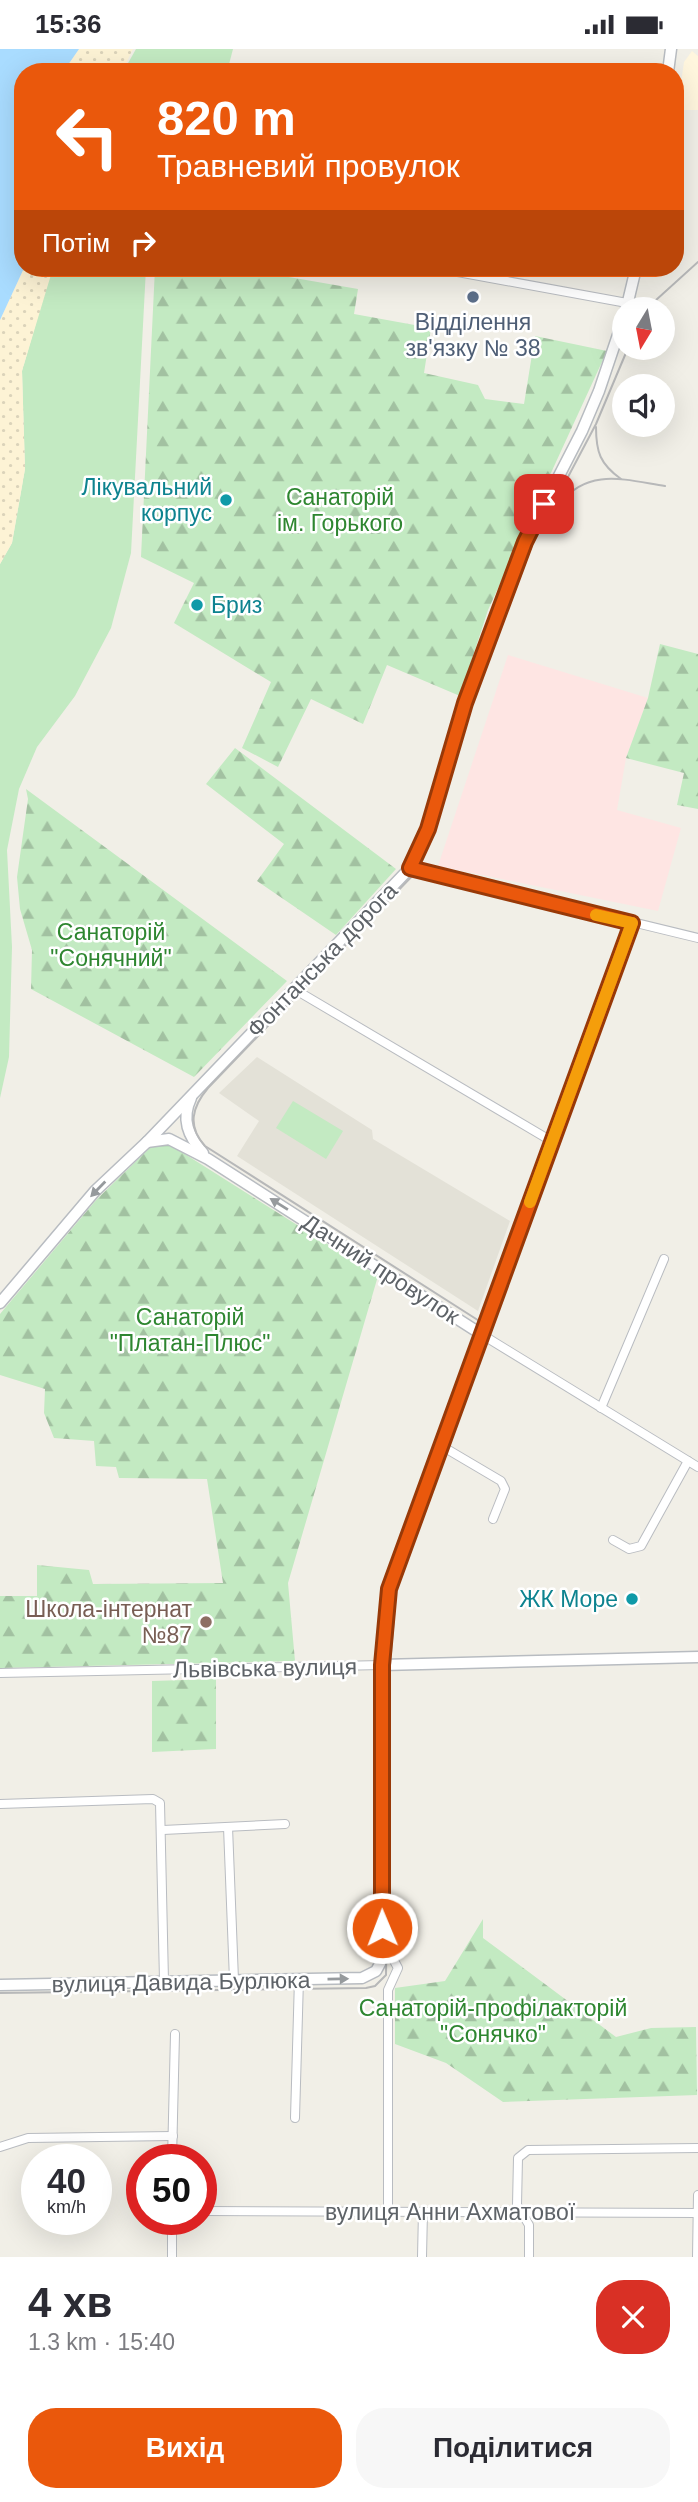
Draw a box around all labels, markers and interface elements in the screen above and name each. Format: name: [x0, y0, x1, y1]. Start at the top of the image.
text: 15:36: [35, 9, 102, 39]
icon: left: [42, 91, 133, 182]
text: 820 m: [157, 91, 296, 145]
text: Травневий провулок: [157, 148, 460, 184]
icon: right: [124, 224, 162, 262]
text: Потім: [42, 228, 110, 258]
marker: Відділення зв'язку № 38: [465, 289, 481, 305]
north arrow: [612, 297, 676, 361]
map controls: [612, 297, 675, 437]
place label: Відділення зв'язку № 38: [405, 309, 541, 361]
button: sound: [612, 374, 675, 437]
place label: Лікувальний корпус: [81, 474, 212, 526]
pin: [514, 474, 574, 534]
park label: Cанаторій ім. Горького: [277, 484, 403, 536]
icon: arrive: [525, 485, 563, 523]
marker: Лікувальний корпус: [218, 492, 234, 508]
place label: Бриз: [211, 592, 262, 618]
marker: Бриз: [189, 597, 205, 613]
street label: Фонтанська дорога: [242, 877, 403, 1043]
park label: Санаторій "Сонячний": [50, 919, 172, 971]
one-way arrow: [91, 1180, 107, 1197]
one-way arrow: [270, 1197, 289, 1210]
street label: Дачний провулок: [298, 1209, 465, 1330]
park label: Санаторій "Платан-Плюс": [110, 1304, 270, 1356]
place label: ЖК Море: [519, 1586, 618, 1612]
marker: ЖК Море: [624, 1591, 640, 1607]
place label: Школа-інтернат №87: [25, 1596, 192, 1648]
marker: Школа-інтернат №87: [198, 1614, 214, 1630]
street label: Львівська вулиця: [173, 1653, 357, 1683]
position arrow: [345, 1891, 419, 1965]
street label: вулиця Давида Бурлюка: [51, 1967, 311, 1997]
one-way arrow: [327, 1973, 349, 1985]
park label: Санаторій-профілакторій "Сонячко": [359, 1995, 627, 2047]
speed limit sign: 50: [126, 2144, 217, 2235]
text: 40: [47, 2161, 86, 2200]
text: km/h: [47, 2197, 86, 2217]
street label: вулиця Анни Ахматової: [325, 2199, 576, 2225]
text: 4 хв: [28, 2279, 112, 2326]
button: close: [596, 2280, 670, 2354]
text: 1.3 km · 15:40: [28, 2329, 175, 2355]
button: Вихід: [28, 2408, 342, 2488]
button: Поділитися: [356, 2408, 670, 2488]

